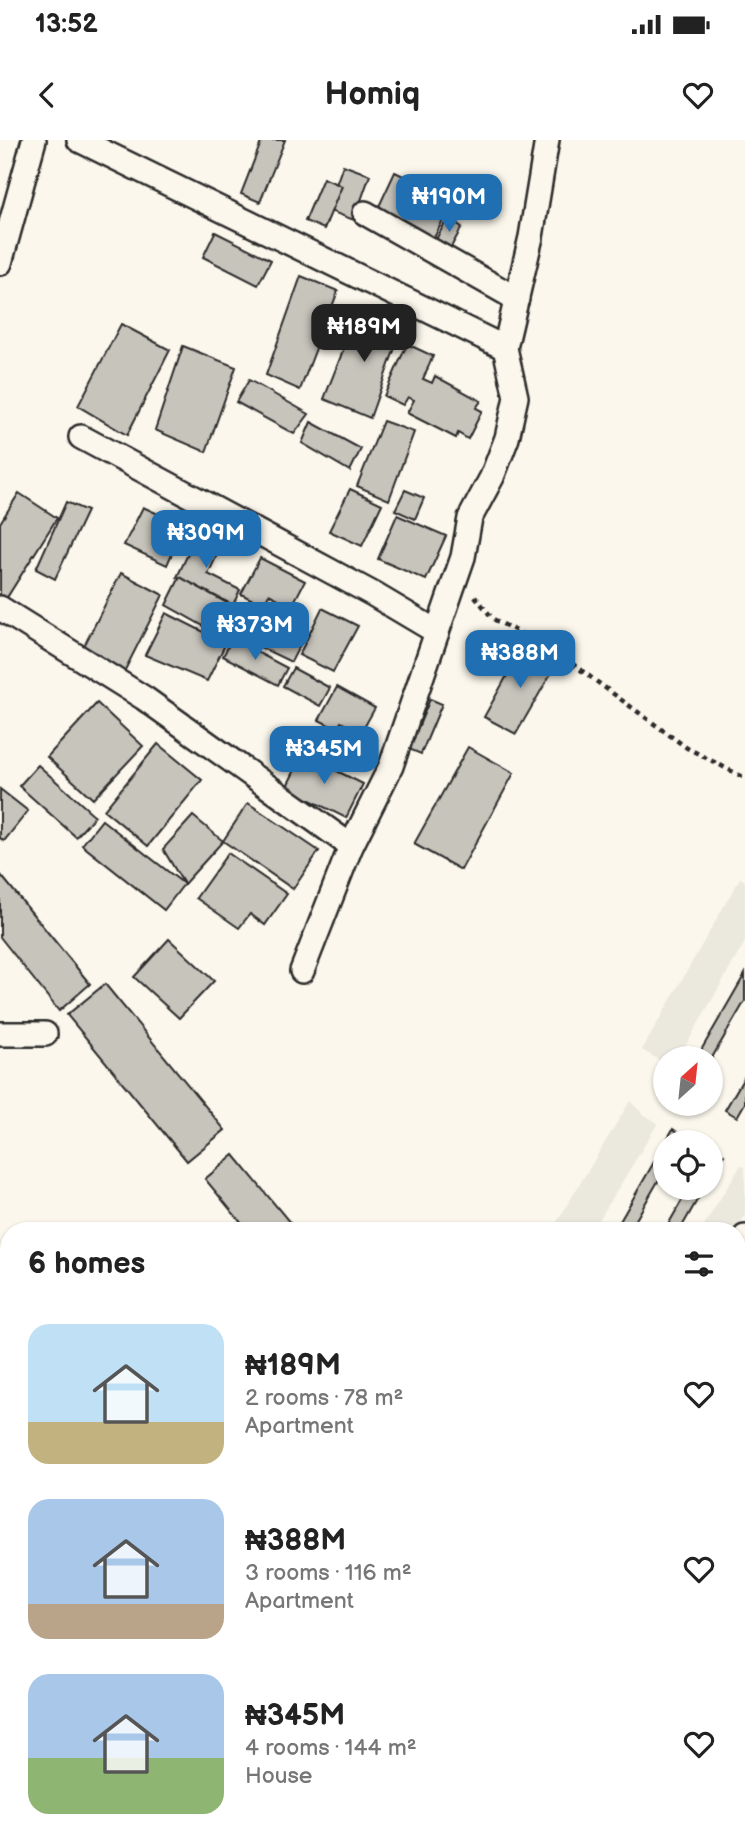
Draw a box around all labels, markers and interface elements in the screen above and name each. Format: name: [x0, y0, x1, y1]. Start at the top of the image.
text: 13:52: [35, 9, 98, 40]
text: Homiq: [325, 75, 420, 114]
icon: back: [28, 76, 66, 114]
icon: heart: [679, 76, 717, 114]
pin: ₦190M: [400, 174, 498, 234]
text: ₦190M: [412, 183, 486, 211]
pin: ₦189M: [315, 304, 413, 364]
text: ₦189M: [327, 313, 401, 341]
pin: ₦309M: [157, 510, 255, 570]
text: ₦309M: [167, 519, 245, 547]
pin: ₦373M: [206, 602, 304, 662]
text: ₦373M: [217, 611, 293, 639]
pin: ₦388M: [471, 630, 569, 690]
text: ₦388M: [481, 639, 559, 667]
pin: ₦345M: [275, 726, 373, 786]
text: ₦345M: [286, 735, 362, 763]
north arrow: [653, 1046, 723, 1116]
map controls: [653, 1046, 723, 1200]
button: locate: [653, 1130, 723, 1200]
icon: filters: [680, 1245, 718, 1283]
text: 6 homes: [28, 1246, 145, 1282]
text: ₦189M: [245, 1348, 341, 1384]
icon: home: [84, 1352, 168, 1436]
icon: heart: [680, 1375, 718, 1413]
text: 2 rooms · 78 m²: [245, 1384, 403, 1412]
text: Apartment: [245, 1412, 354, 1440]
text: ₦388M: [245, 1523, 346, 1559]
icon: home: [84, 1527, 168, 1611]
icon: heart: [680, 1550, 718, 1588]
text: 3 rooms · 116 m²: [245, 1559, 412, 1587]
text: Apartment: [245, 1587, 354, 1615]
text: ₦345M: [245, 1698, 345, 1734]
icon: home: [84, 1702, 168, 1786]
icon: heart: [680, 1725, 718, 1763]
text: 4 rooms · 144 m²: [245, 1734, 417, 1762]
text: House: [245, 1762, 312, 1790]

